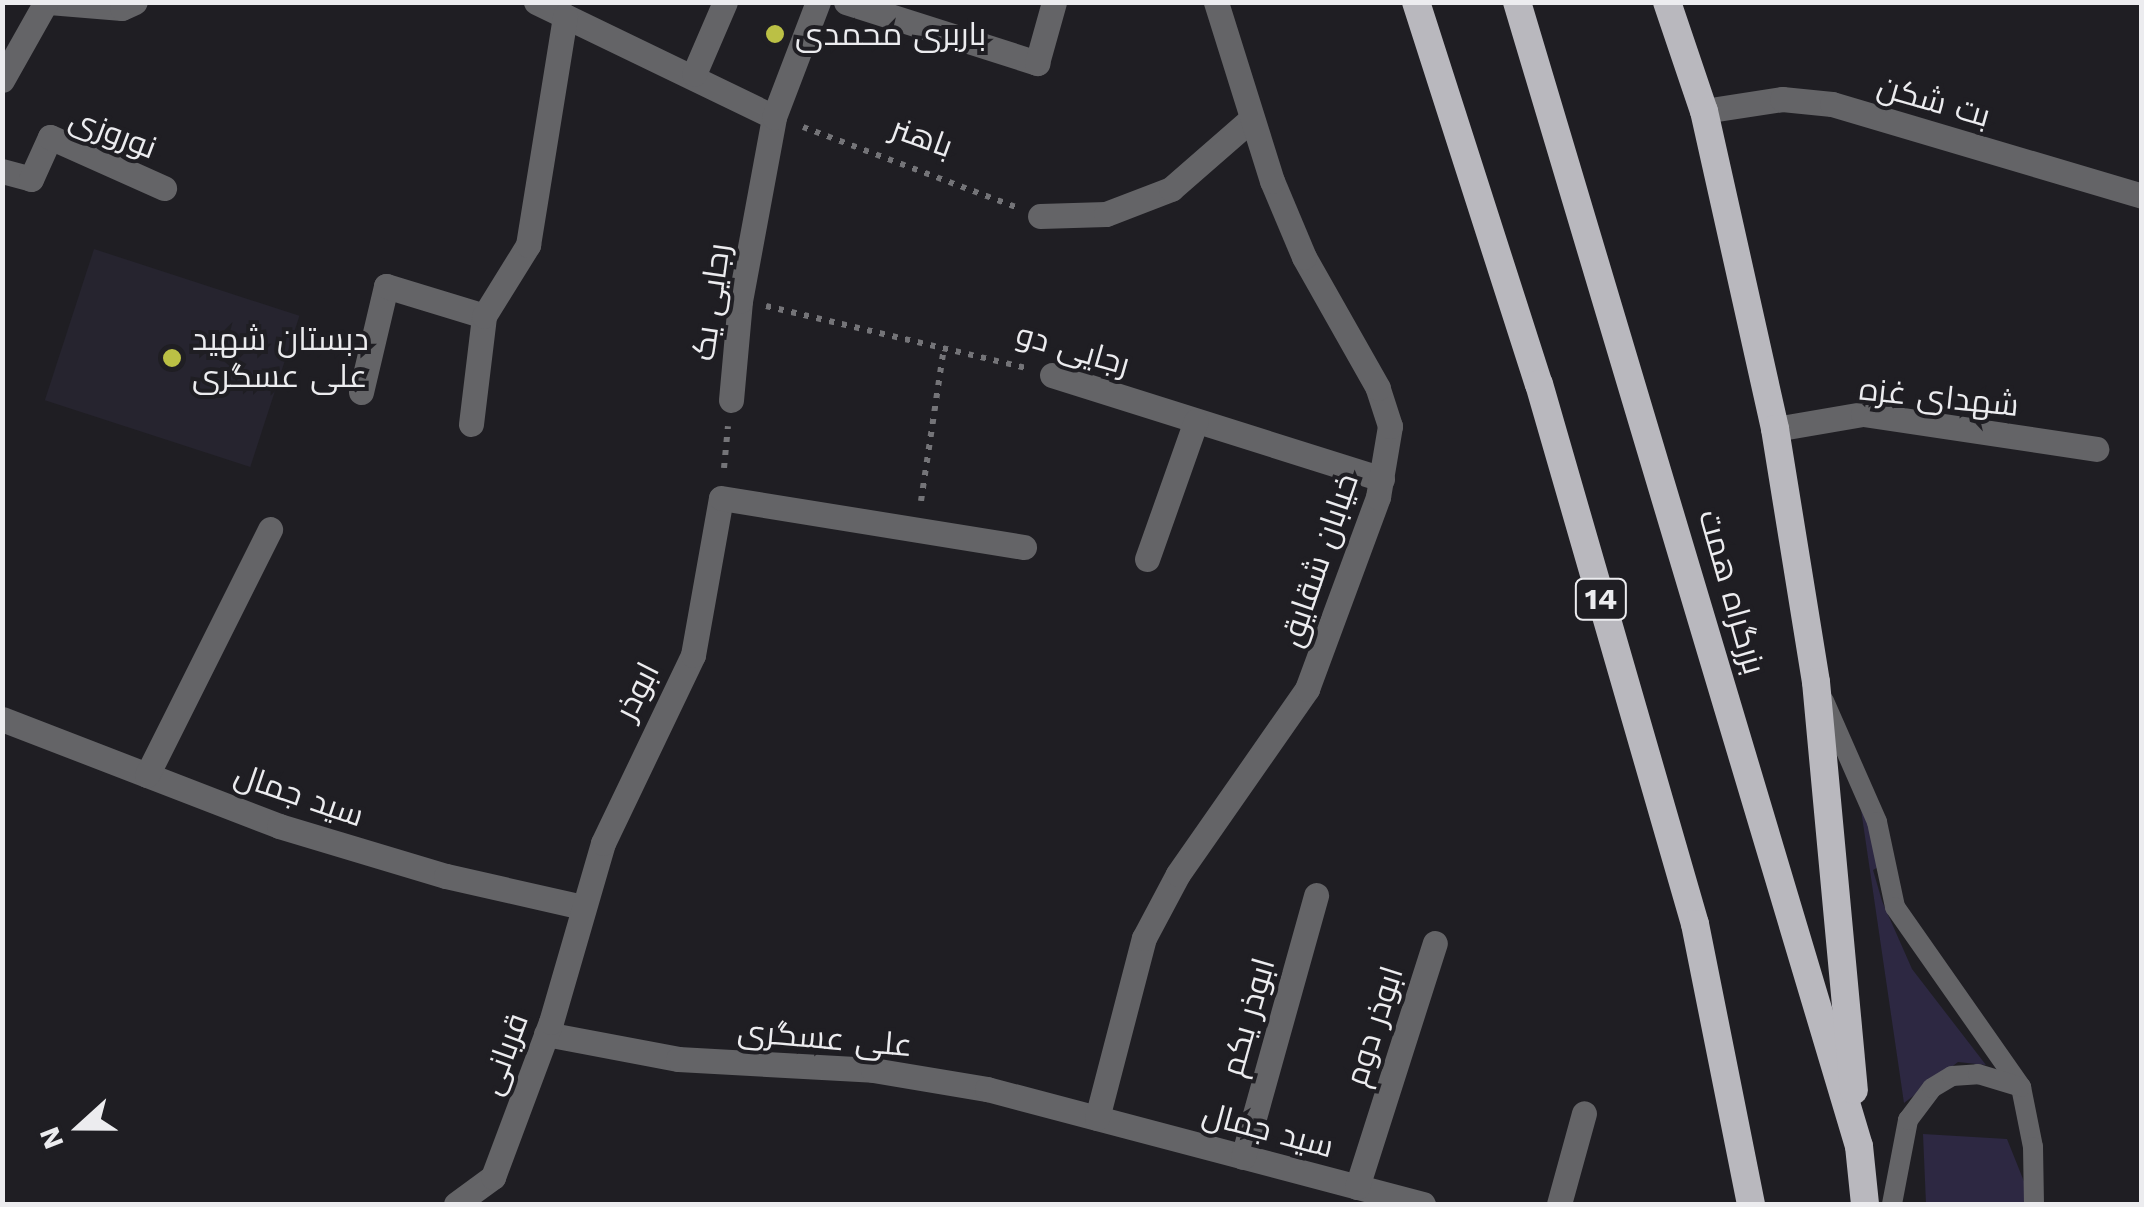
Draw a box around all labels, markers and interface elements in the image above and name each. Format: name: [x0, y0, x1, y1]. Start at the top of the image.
place label: باربری محمدی: [795, 15, 986, 53]
marker: باربری محمدی: [764, 23, 786, 45]
street label: بت شکن: [1873, 67, 1995, 135]
street label: نوروزی: [64, 99, 162, 167]
street label: باهنر: [886, 108, 958, 166]
street label: رجایی یک: [684, 241, 738, 363]
street label: رجایی دو: [1012, 315, 1134, 383]
place label: دبستان شهید علی عسگری: [192, 321, 369, 396]
marker: دبستان شهید علی عسگری: [161, 347, 183, 369]
street label: شهدای غزه: [1857, 370, 2021, 424]
street label: خیابان شقایق: [1271, 468, 1367, 652]
street label: بزرگراه همت: [1690, 505, 1774, 679]
road number: 14: [1574, 574, 1628, 624]
street label: ابوذر: [606, 656, 668, 726]
street label: سید جمال: [229, 755, 369, 835]
street label: ابوذر یکم: [1213, 953, 1283, 1081]
street label: ابوذر دوم: [1337, 961, 1411, 1091]
street label: قربانی: [472, 1008, 536, 1100]
street label: علی عسگری: [736, 1011, 914, 1065]
north arrow: [30, 1077, 130, 1177]
street label: سید جمال: [1198, 1094, 1338, 1166]
text: N: [32, 1122, 71, 1154]

